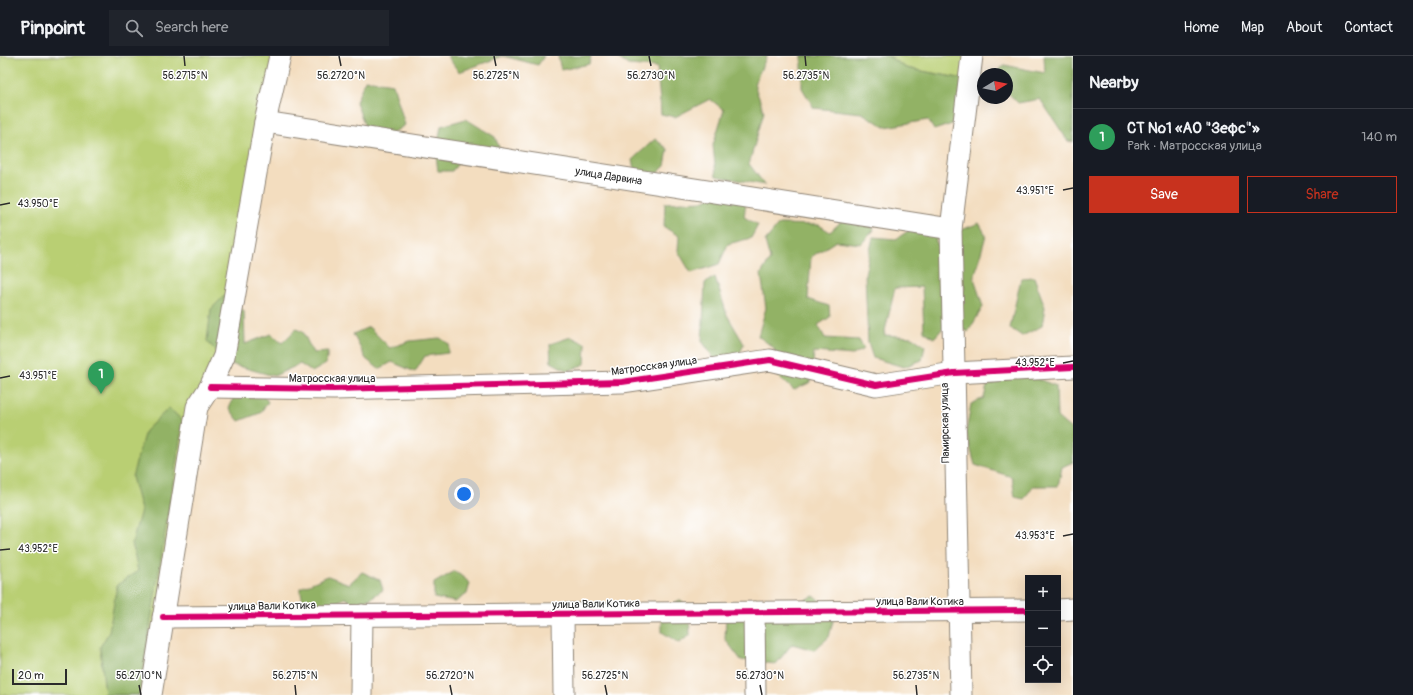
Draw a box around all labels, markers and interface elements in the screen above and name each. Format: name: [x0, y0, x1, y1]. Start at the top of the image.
search box: [109, 10, 389, 46]
text: Pinpoint: [20, 16, 85, 40]
icon: search: [123, 17, 145, 39]
text: Search here: [155, 18, 228, 37]
text: Home: [1184, 19, 1219, 36]
text: Map: [1241, 19, 1264, 36]
text: About: [1286, 19, 1322, 36]
text: Contact: [1344, 19, 1393, 36]
north arrow: [977, 68, 1013, 104]
text: 56.2715°N: [163, 70, 208, 82]
text: 56.2720°N: [317, 70, 365, 82]
text: 56.2725°N: [473, 70, 519, 82]
text: 56.2730°N: [627, 70, 675, 82]
text: 56.2735°N: [783, 70, 829, 82]
text: Nearby: [1089, 72, 1138, 93]
text: СТ №1 «АО "Зефс"»: [1127, 119, 1260, 138]
text: 1: [1099, 129, 1105, 145]
text: 140 m: [1361, 129, 1397, 145]
text: Park · Матросская улица: [1127, 138, 1262, 154]
street label: улица Дарвина: [573, 164, 643, 187]
button: Save: [1089, 176, 1239, 213]
button: Share: [1247, 176, 1397, 213]
text: 43.951°E: [1016, 185, 1054, 197]
text: 43.950°E: [18, 198, 58, 210]
street label: Матросская улица: [610, 354, 698, 378]
text: 43.952°E: [1015, 357, 1055, 369]
pin: 1: [88, 361, 114, 394]
text: 43.951°E: [19, 370, 57, 382]
street label: Матросская улица: [289, 372, 375, 385]
street label: Памирская улица: [938, 383, 952, 463]
your location: [454, 484, 474, 504]
text: 43.953°E: [1015, 530, 1055, 542]
text: 43.952°E: [18, 543, 58, 555]
map controls: [1025, 575, 1061, 683]
button: +: [1025, 575, 1061, 611]
street label: улица Вали Котика: [875, 595, 964, 608]
street label: улица Вали Котика: [551, 597, 640, 611]
street label: улица Вали Котика: [227, 599, 316, 613]
button: −: [1025, 611, 1061, 647]
button: locate: [1025, 647, 1061, 683]
scale bar: [12, 667, 67, 686]
text: 20 m: [18, 669, 44, 682]
text: 56.2710°N: [116, 670, 162, 682]
text: 56.2715°N: [273, 670, 318, 682]
text: 56.2720°N: [426, 670, 474, 682]
text: 56.2725°N: [582, 670, 628, 682]
text: 56.2730°N: [736, 670, 784, 682]
text: 56.2735°N: [893, 670, 939, 682]

